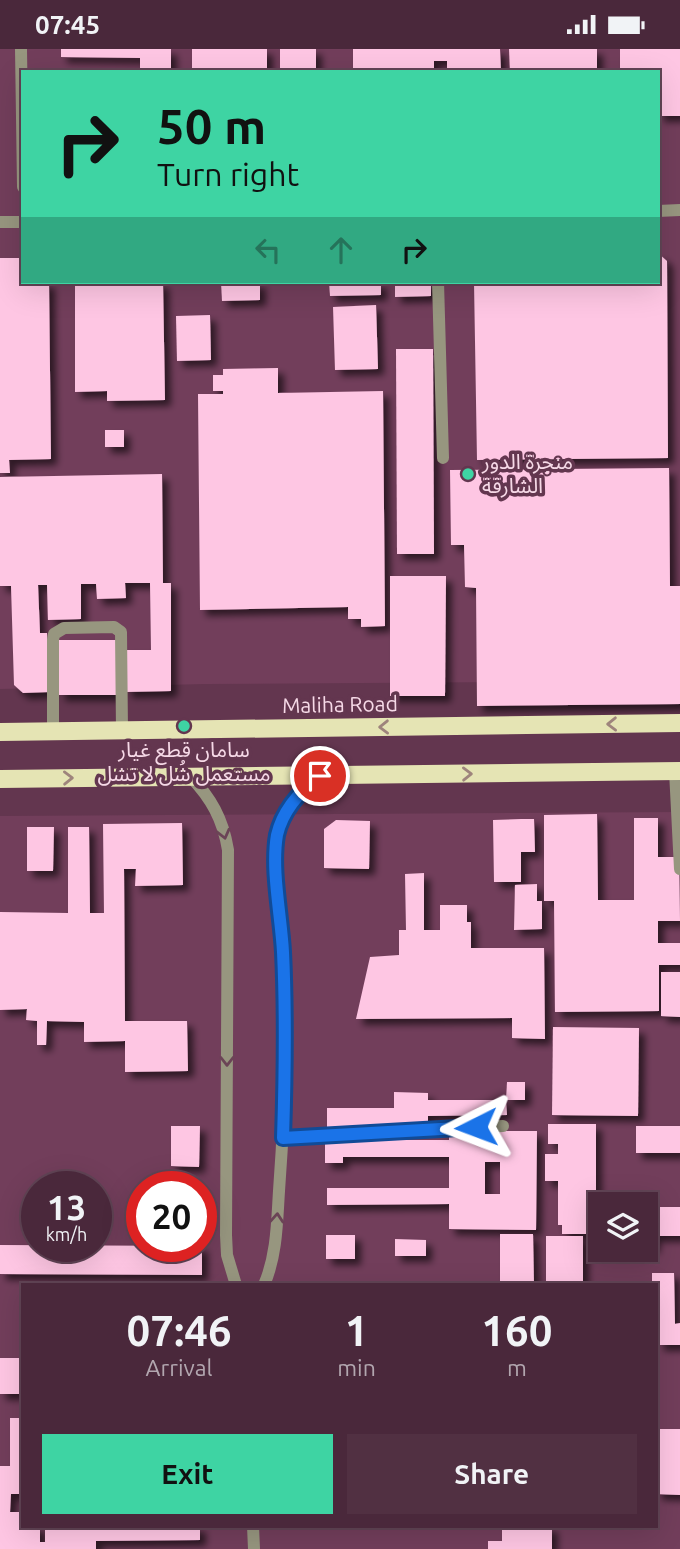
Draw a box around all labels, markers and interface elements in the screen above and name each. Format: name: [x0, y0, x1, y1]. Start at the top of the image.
text: 07:45: [35, 10, 100, 39]
icon: right: [42, 98, 133, 189]
text: 50 m: [157, 98, 266, 153]
text: Turn right: [157, 156, 299, 192]
icon: left: [249, 231, 287, 269]
icon: ahead: [322, 231, 360, 269]
icon: right: [395, 231, 433, 269]
place label: منجرة الدور الشارقة: [481, 449, 573, 498]
marker: منجرة الدور الشارقة: [460, 466, 476, 482]
street label: Maliha Road: [282, 691, 398, 717]
one-way arrow: [606, 716, 617, 732]
marker: سامان قطع غيار مستعمل شُل لا تشل: [176, 718, 192, 734]
one-way arrow: [379, 719, 389, 735]
place label: سامان قطع غيار مستعمل شُل لا تشل: [97, 737, 271, 786]
pin: [290, 746, 350, 806]
icon: arrive: [301, 757, 339, 795]
one-way arrow: [462, 766, 473, 782]
one-way arrow: [63, 770, 74, 785]
one-way arrow: [216, 827, 230, 839]
one-way arrow: [219, 1056, 235, 1066]
position arrow: [439, 1090, 513, 1164]
speed limit sign: 20: [126, 1171, 217, 1262]
text: 13: [47, 1187, 86, 1227]
map controls: [588, 1192, 658, 1262]
button: layers: [588, 1192, 658, 1262]
one-way arrow: [269, 1212, 284, 1223]
text: km/h: [46, 1224, 87, 1244]
text: 07:46: [127, 1307, 232, 1354]
text: 1: [345, 1307, 368, 1354]
text: 160: [481, 1307, 552, 1354]
text: Arrival: [146, 1355, 213, 1380]
text: min: [337, 1355, 376, 1380]
text: m: [507, 1355, 527, 1380]
button: Exit: [42, 1434, 333, 1514]
button: Share: [347, 1434, 637, 1514]

